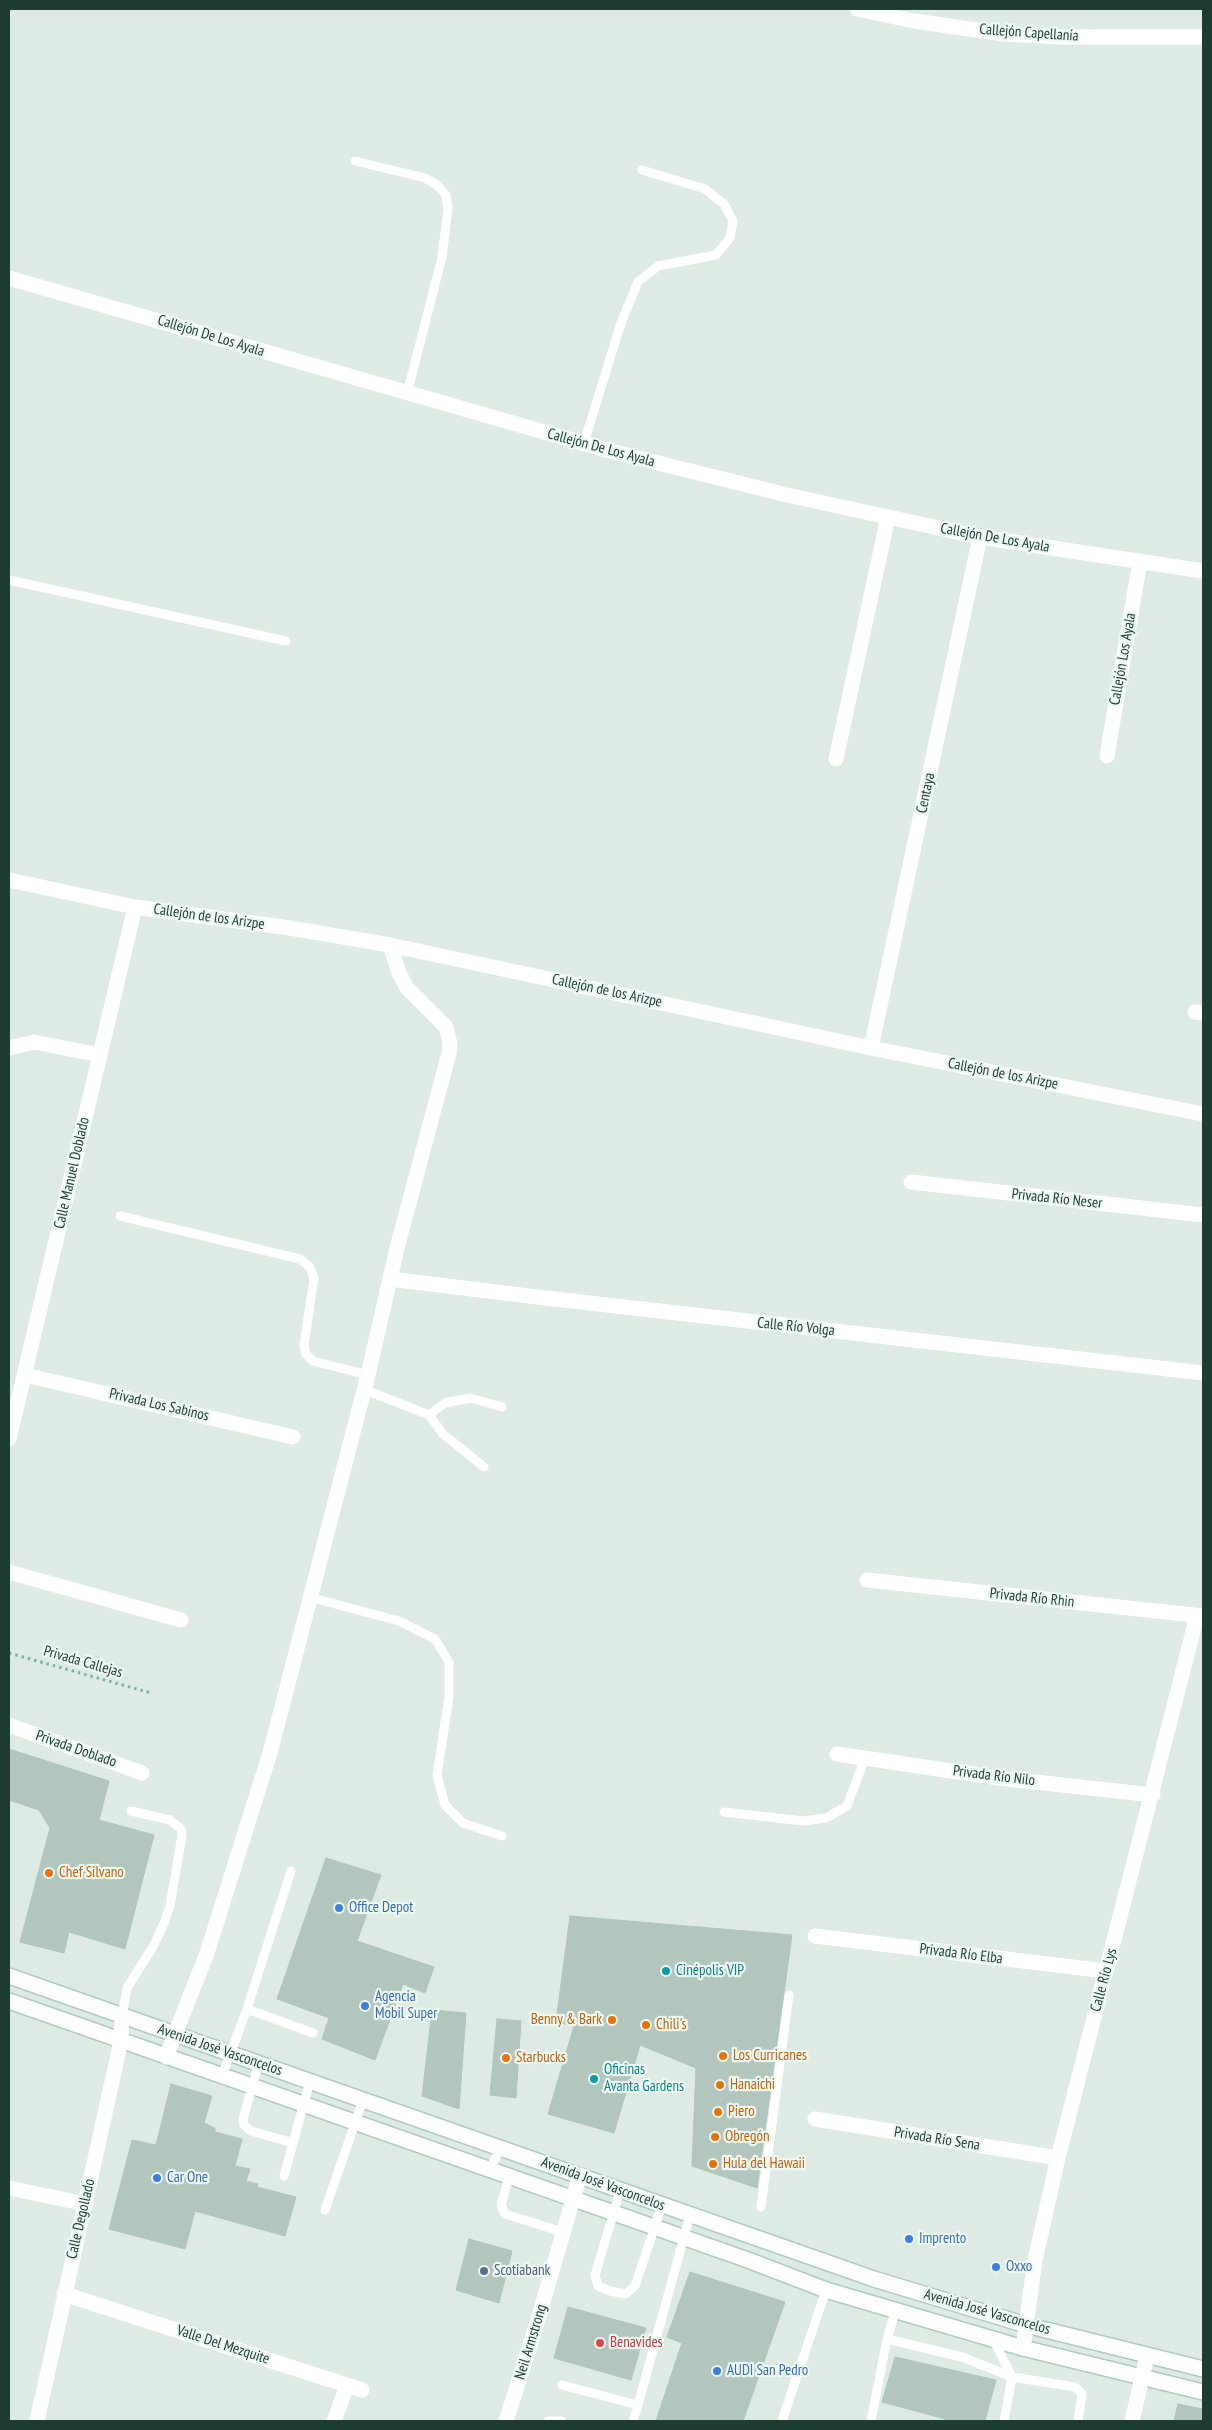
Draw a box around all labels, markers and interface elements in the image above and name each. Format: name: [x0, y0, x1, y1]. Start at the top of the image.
street label: Callejón Capellanía: [979, 21, 1079, 45]
street label: Callejón De Los Ayala: [155, 311, 267, 361]
street label: Callejón De Los Ayala: [545, 425, 657, 471]
street label: Callejón De Los Ayala: [939, 520, 1051, 556]
street label: Callejón Los Ayala: [1106, 611, 1140, 707]
street label: Centaya: [913, 771, 939, 815]
street label: Callejón de los Arizpe: [152, 900, 266, 934]
street label: Callejón de los Arizpe: [550, 971, 664, 1011]
street label: Callejón de los Arizpe: [946, 1054, 1060, 1094]
street label: Calle Manuel Doblado: [50, 1115, 94, 1231]
street label: Privada Río Neser: [1011, 1185, 1103, 1213]
street label: Calle Río Volga: [756, 1314, 836, 1340]
street label: Privada Los Sabinos: [107, 1385, 211, 1425]
street label: Privada Río Rhin: [989, 1585, 1075, 1611]
street label: Privada Callejas: [41, 1642, 125, 1682]
street label: Privada Doblado: [33, 1727, 119, 1771]
street label: Privada Río Nilo: [952, 1762, 1036, 1790]
place label: Chef Silvano: [59, 1864, 124, 1882]
marker: Chef Silvano: [43, 1867, 55, 1879]
place label: Office Depot: [349, 1899, 413, 1917]
marker: Office Depot: [333, 1902, 345, 1914]
street label: Privada Río Elba: [918, 1940, 1004, 1968]
street label: Calle Río Lys: [1087, 1946, 1121, 2014]
place label: Cinépolis VIP: [676, 1962, 744, 1980]
marker: Cinépolis VIP: [660, 1965, 672, 1977]
place label: Agencia Mobil Super: [375, 1988, 437, 2023]
marker: Agencia Mobil Super: [359, 2000, 371, 2012]
place label: Benny & Bark: [531, 2011, 602, 2029]
marker: Benny & Bark: [606, 2014, 618, 2026]
place label: Chili's: [656, 2016, 686, 2034]
marker: Chili's: [640, 2019, 652, 2031]
street label: Avenida José Vasconcelos: [155, 2020, 285, 2080]
place label: Los Curricanes: [733, 2047, 807, 2065]
place label: Starbucks: [516, 2049, 566, 2067]
marker: Los Curricanes: [717, 2050, 729, 2062]
marker: Starbucks: [500, 2052, 512, 2064]
place label: Oficinas Avanta Gardens: [604, 2061, 684, 2096]
marker: Oficinas Avanta Gardens: [588, 2073, 600, 2085]
place label: Hanaichi: [730, 2076, 775, 2094]
marker: Hanaichi: [714, 2079, 726, 2091]
place label: Piero: [728, 2103, 755, 2121]
marker: Piero: [712, 2106, 724, 2118]
street label: Privada Río Sena: [893, 2123, 981, 2155]
place label: Obregón: [725, 2128, 769, 2146]
marker: Obregón: [709, 2131, 721, 2143]
street label: Avenida José Vasconcelos: [539, 2153, 667, 2215]
place label: Hula del Hawaii: [723, 2155, 805, 2173]
marker: Hula del Hawaii: [707, 2158, 719, 2170]
place label: Car One: [167, 2169, 208, 2187]
marker: Car One: [151, 2172, 163, 2184]
street label: Calle Degollado: [63, 2177, 99, 2261]
place label: Imprento: [919, 2230, 966, 2248]
marker: Imprento: [903, 2233, 915, 2245]
place label: Oxxo: [1006, 2258, 1032, 2276]
marker: Oxxo: [990, 2261, 1002, 2273]
place label: Scotiabank: [494, 2262, 550, 2280]
marker: Scotiabank: [478, 2265, 490, 2277]
street label: Avenida José Vasconcelos: [922, 2285, 1052, 2339]
street label: Neil Armstrong: [511, 2302, 551, 2382]
street label: Valle Del Mezquite: [174, 2321, 272, 2369]
place label: Benavides: [610, 2334, 663, 2352]
marker: Benavides: [594, 2337, 606, 2349]
place label: AUDI San Pedro: [727, 2362, 808, 2380]
marker: AUDI San Pedro: [711, 2365, 723, 2377]

